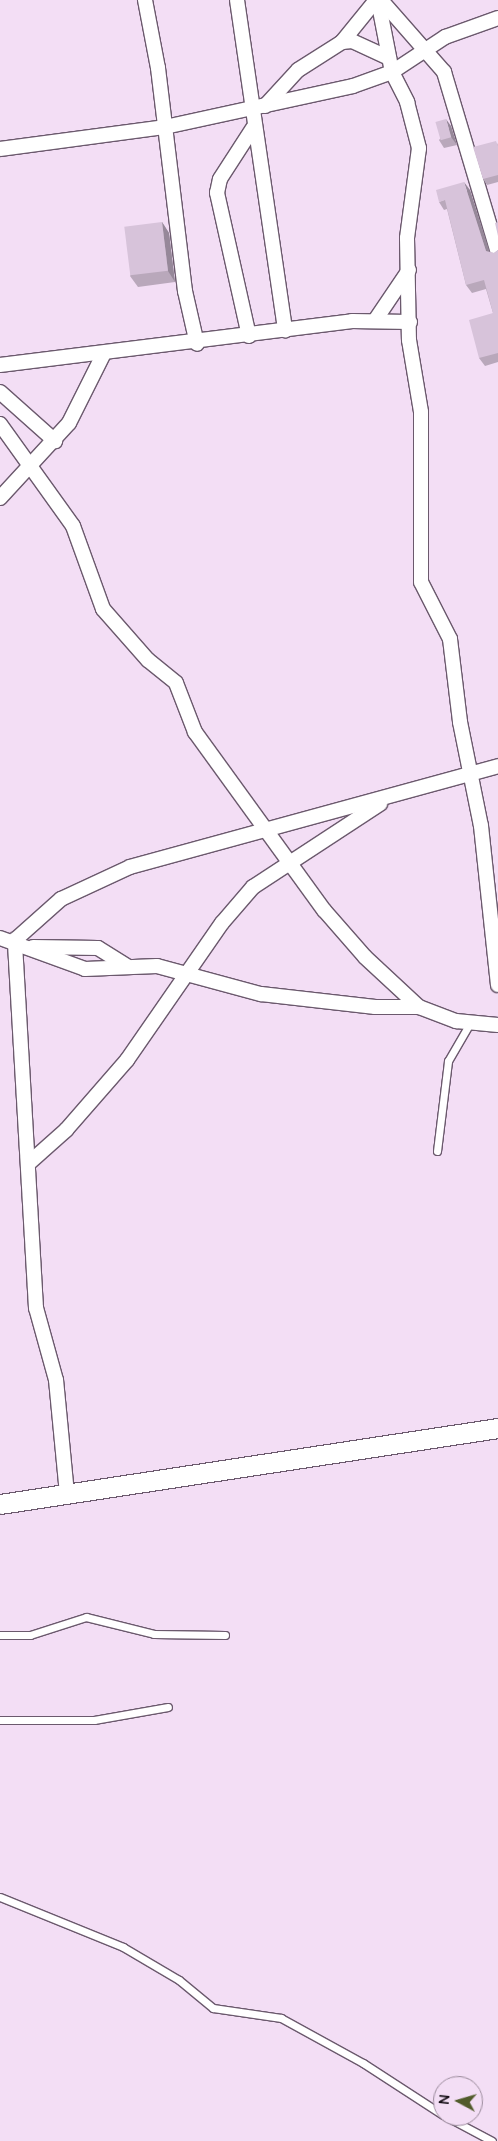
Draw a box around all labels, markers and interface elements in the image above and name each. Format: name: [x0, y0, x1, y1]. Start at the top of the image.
north arrow: [433, 2076, 483, 2126]
text: N: [434, 2093, 454, 2105]

